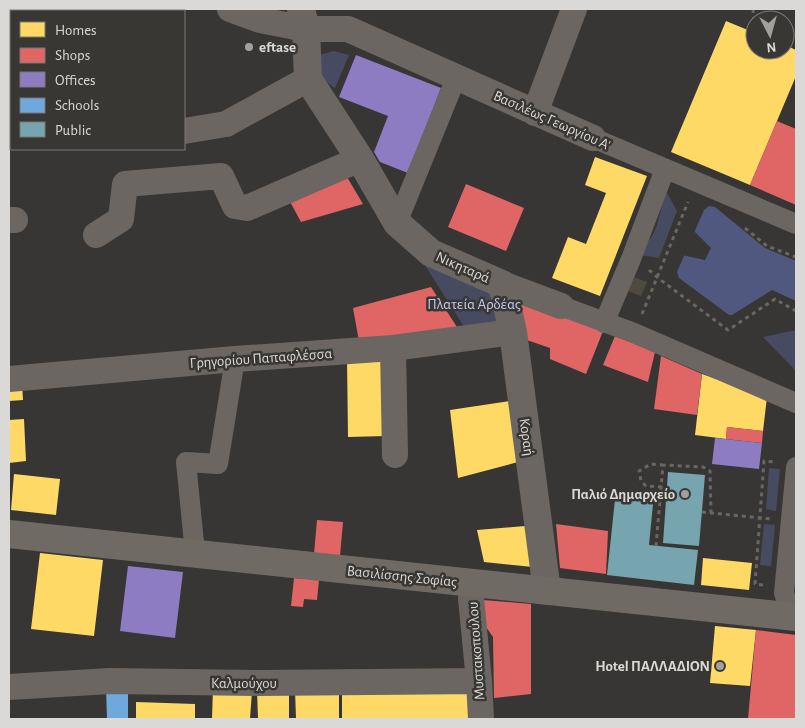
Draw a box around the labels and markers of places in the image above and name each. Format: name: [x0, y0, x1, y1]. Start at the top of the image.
place label: eftase: [259, 40, 296, 55]
marker: eftase: [243, 41, 255, 53]
place label: Παλιό Δημαρχείο: [571, 487, 675, 502]
marker: Παλιό Δημαρχείο: [679, 488, 691, 500]
place label: Hotel ΠΑΛΛΑΔΙΟΝ: [595, 659, 710, 674]
marker: Hotel ΠΑΛΛΑΔΙΟΝ: [714, 660, 726, 672]

